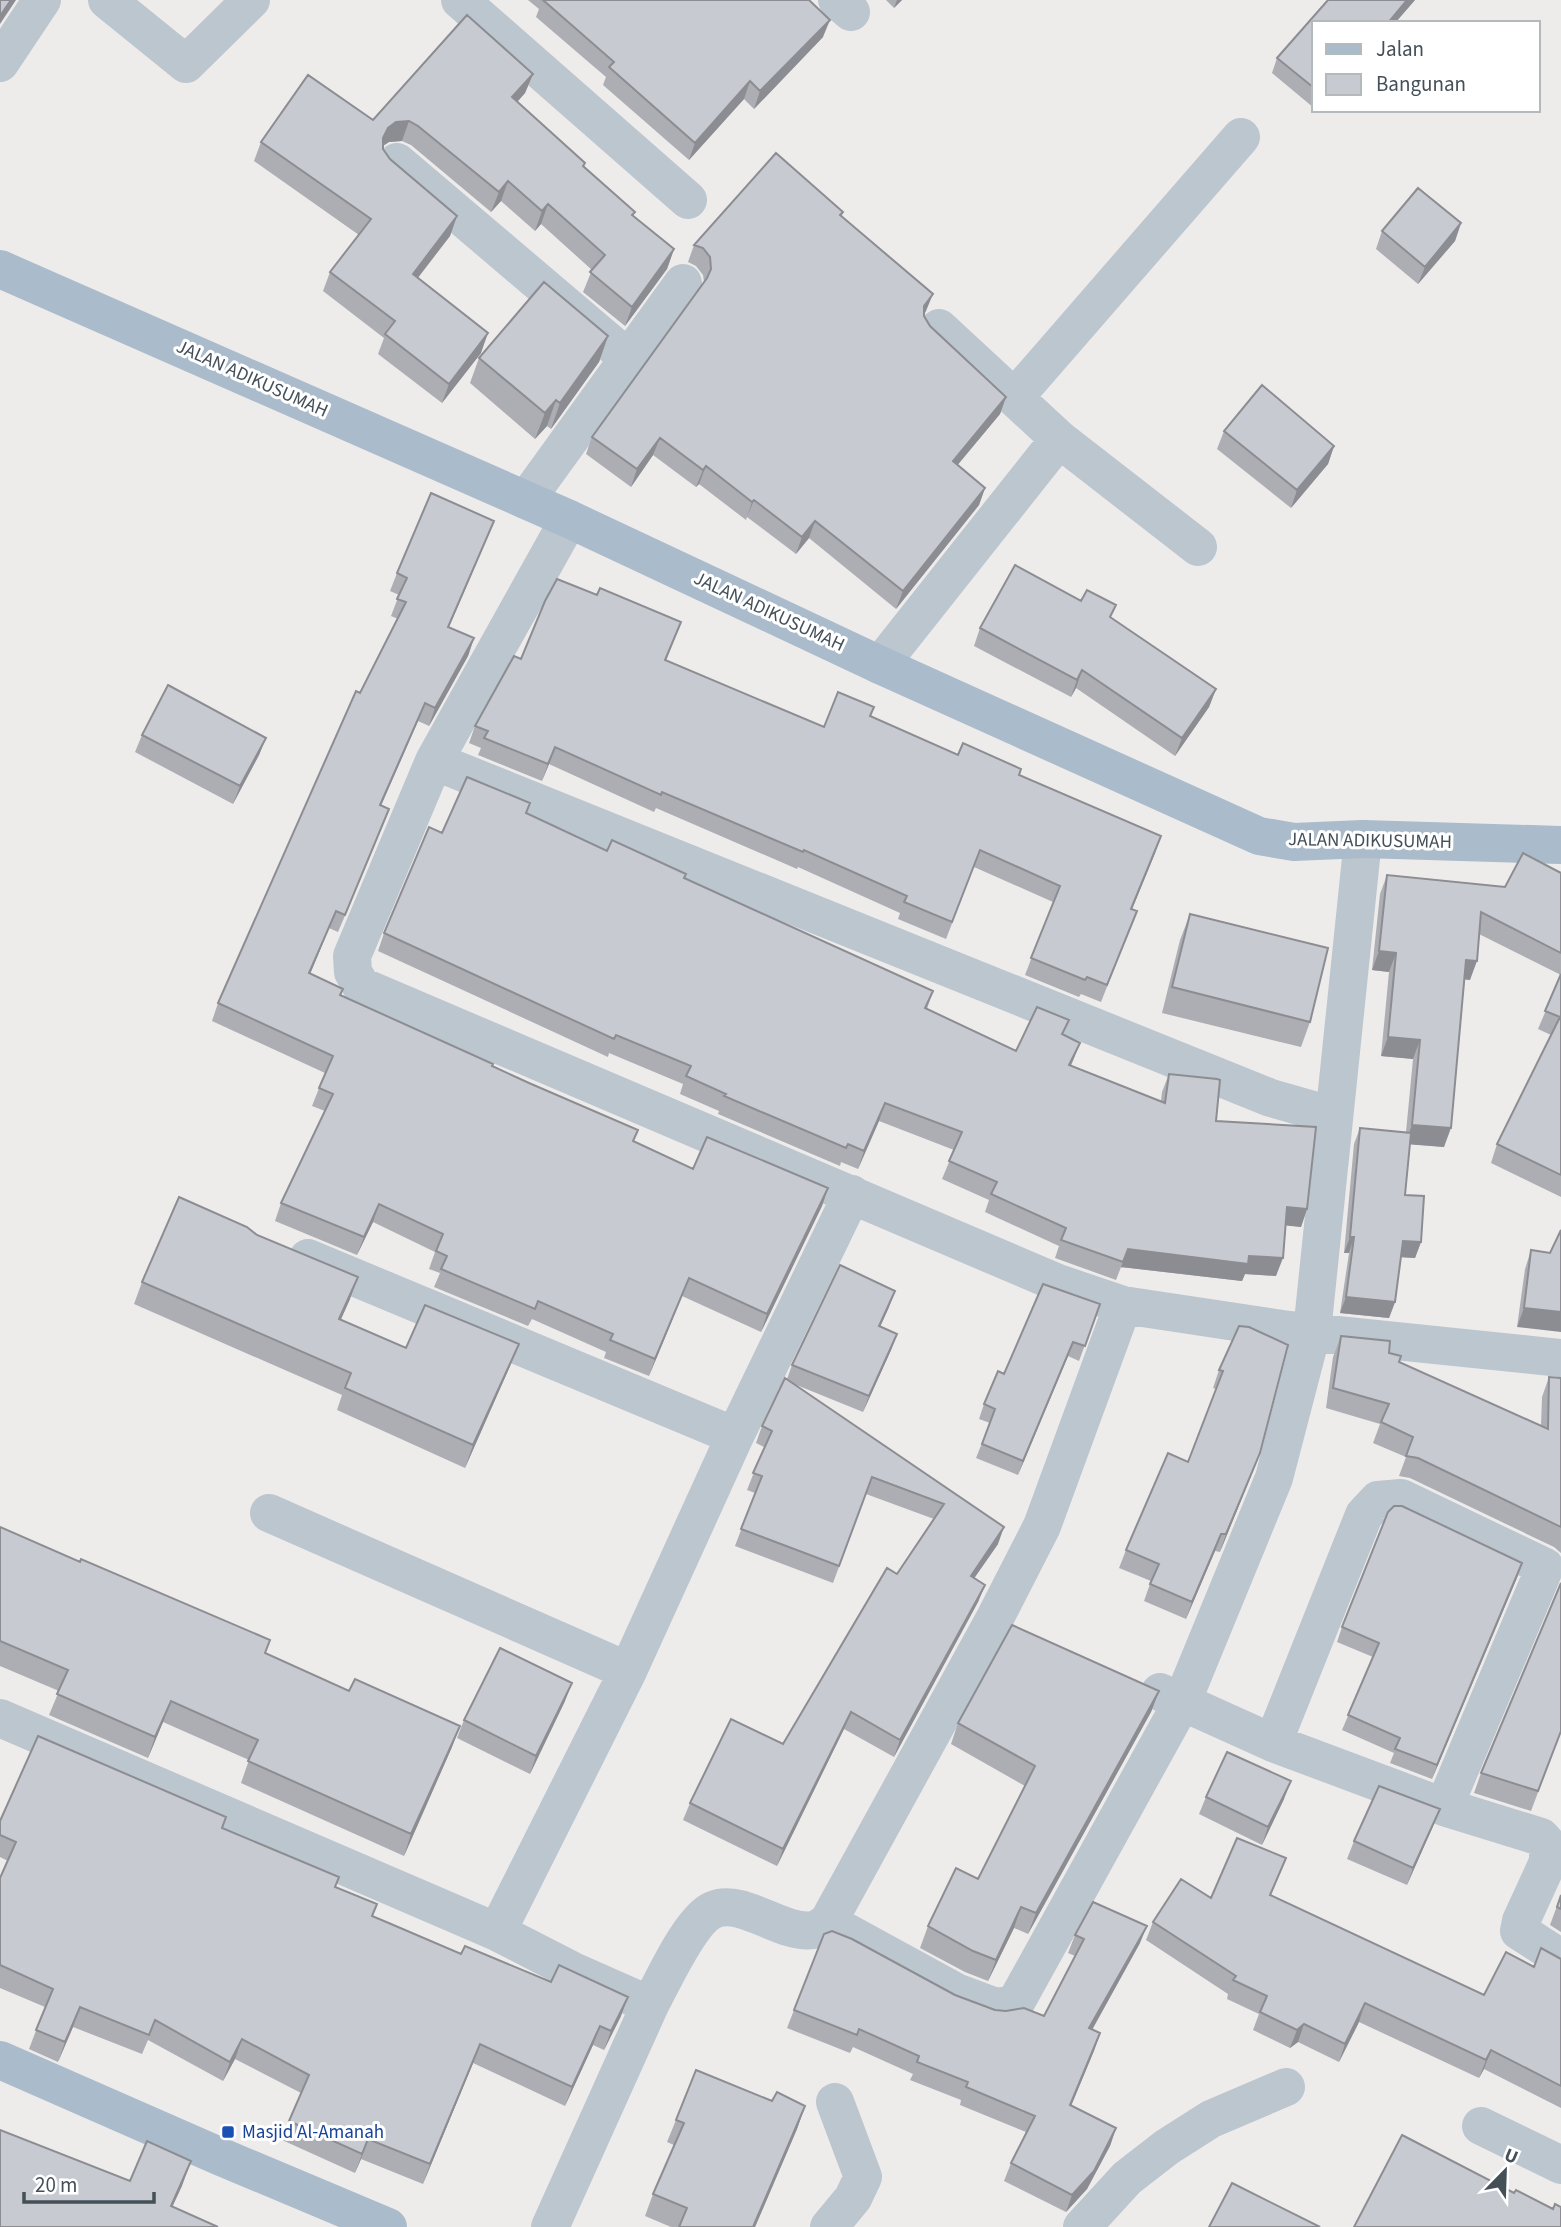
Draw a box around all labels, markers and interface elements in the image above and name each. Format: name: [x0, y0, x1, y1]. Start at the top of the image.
legend: [1312, 21, 1540, 112]
text: Jalan: [1376, 34, 1424, 64]
text: Bangunan: [1376, 69, 1466, 99]
street label: JALAN ADIKUSUMAH: [172, 333, 332, 425]
street label: JALAN ADIKUSUMAH: [689, 565, 849, 659]
street label: JALAN ADIKUSUMAH: [1288, 826, 1452, 856]
place label: Masjid Al-Amanah: [242, 2119, 384, 2146]
marker: Masjid Al-Amanah: [220, 2124, 236, 2140]
north arrow: [1470, 2136, 1540, 2206]
text: U: [1500, 2142, 1522, 2172]
scale bar: [24, 2160, 154, 2204]
text: 20 m: [35, 2170, 77, 2200]

